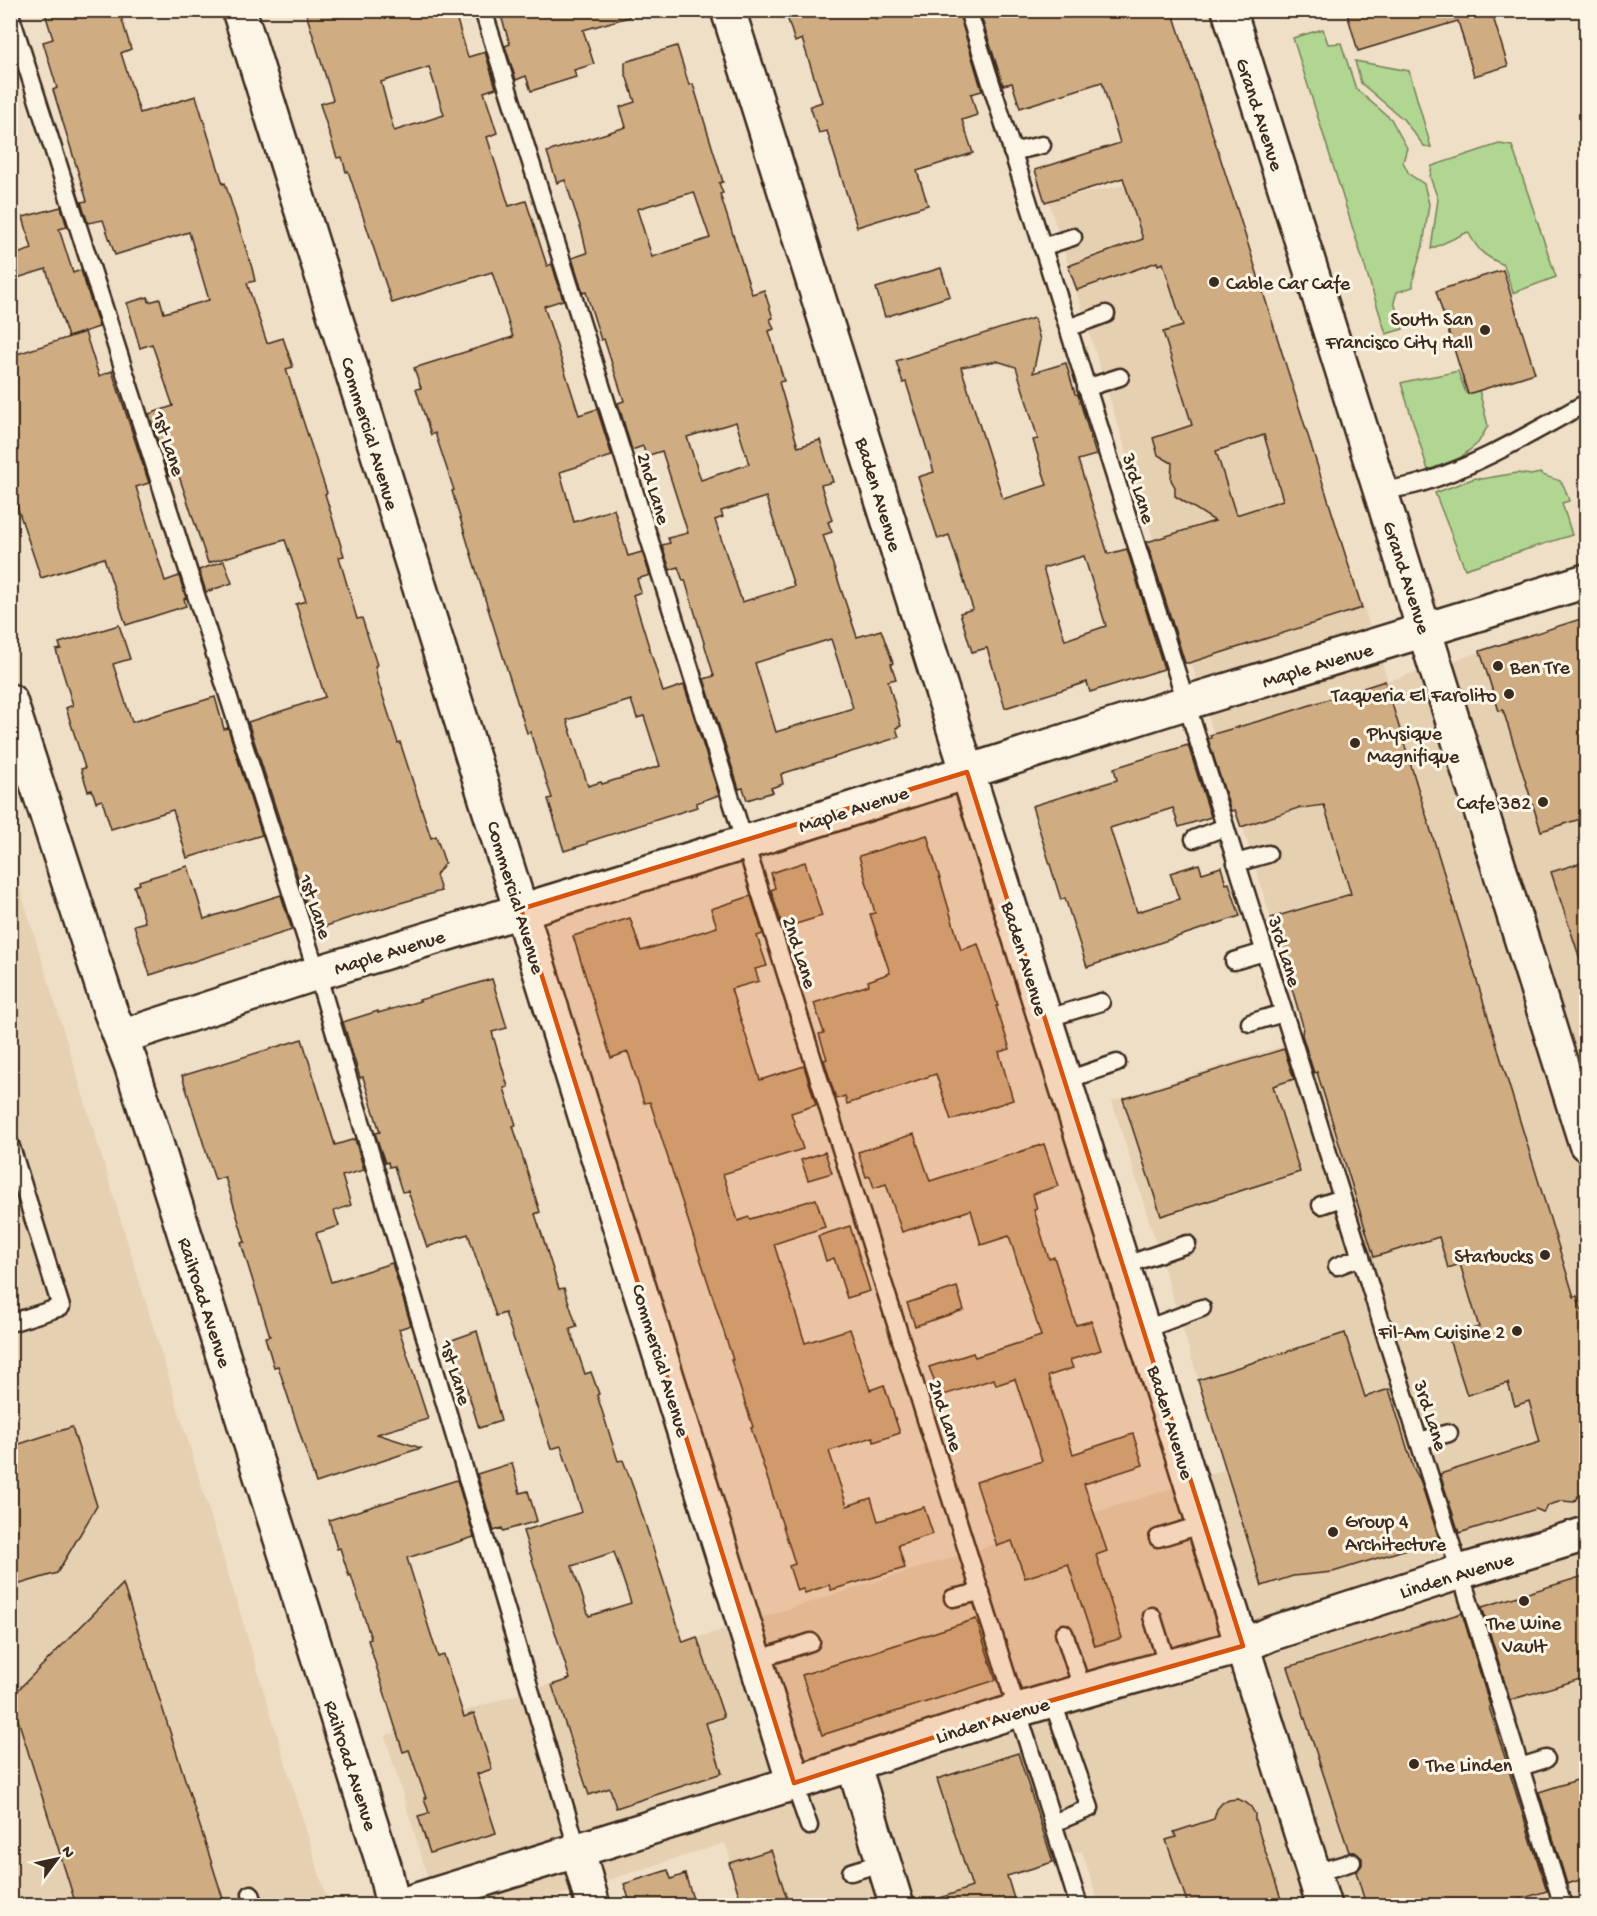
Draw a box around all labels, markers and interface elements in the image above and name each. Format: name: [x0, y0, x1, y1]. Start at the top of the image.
street label: Grand Avenue: [1229, 56, 1287, 175]
place label: Cable Car Cafe: [1226, 274, 1351, 297]
marker: Cable Car Cafe: [1207, 275, 1221, 289]
place label: South San Francisco City Hall: [1324, 310, 1473, 356]
marker: South San Francisco City Hall: [1478, 323, 1492, 337]
street label: Commercial Avenue: [333, 355, 402, 514]
street label: 1st Lane: [145, 408, 188, 480]
street label: Baden Avenue: [848, 434, 905, 555]
street label: 2nd Lane: [630, 450, 674, 528]
street label: 3rd Lane: [1115, 450, 1158, 528]
street label: Grand Avenue: [1376, 519, 1434, 638]
street label: Maple Avenue: [1260, 639, 1377, 695]
place label: Ben Tre: [1509, 658, 1571, 681]
marker: Ben Tre: [1491, 659, 1505, 673]
place label: Taqueria El Farolito: [1331, 686, 1497, 709]
marker: Taqueria El Farolito: [1502, 687, 1516, 701]
place label: Physique Magnifique: [1366, 724, 1460, 770]
marker: Physique Magnifique: [1348, 736, 1362, 750]
street label: Maple Avenue: [796, 783, 913, 840]
place label: Cafe 382: [1457, 794, 1531, 817]
marker: Cafe 382: [1536, 795, 1550, 809]
street label: Commercial Avenue: [479, 819, 548, 978]
street label: 1st Lane: [292, 871, 335, 943]
street label: Baden Avenue: [994, 898, 1051, 1019]
street label: 3rd Lane: [1261, 913, 1304, 991]
street label: 2nd Lane: [775, 914, 820, 992]
street label: Maple Avenue: [332, 926, 449, 982]
street label: Railroad Avenue: [171, 1235, 235, 1372]
place label: Starbucks: [1454, 1247, 1534, 1270]
marker: Starbucks: [1538, 1248, 1552, 1262]
street label: Commercial Avenue: [624, 1282, 693, 1441]
place label: Fil-Am Cuisine 2: [1377, 1323, 1505, 1346]
marker: Fil-Am Cuisine 2: [1510, 1324, 1524, 1338]
street label: 1st Lane: [433, 1337, 475, 1409]
street label: Baden Avenue: [1140, 1362, 1197, 1483]
street label: 2nd Lane: [921, 1377, 966, 1455]
street label: 3rd Lane: [1406, 1377, 1451, 1455]
place label: Group 4 Architecture: [1345, 1512, 1447, 1558]
marker: Group 4 Architecture: [1326, 1525, 1340, 1539]
street label: Linden Avenue: [1397, 1549, 1517, 1606]
marker: The Wine Vault: [1517, 1594, 1531, 1608]
place label: The Wine Vault: [1486, 1614, 1562, 1660]
street label: Linden Avenue: [933, 1694, 1053, 1751]
street label: Railroad Avenue: [317, 1698, 381, 1835]
place label: The Linden: [1425, 1756, 1513, 1779]
marker: The Linden: [1407, 1757, 1421, 1771]
north arrow: [27, 1829, 87, 1889]
text: N: [56, 1843, 78, 1863]

